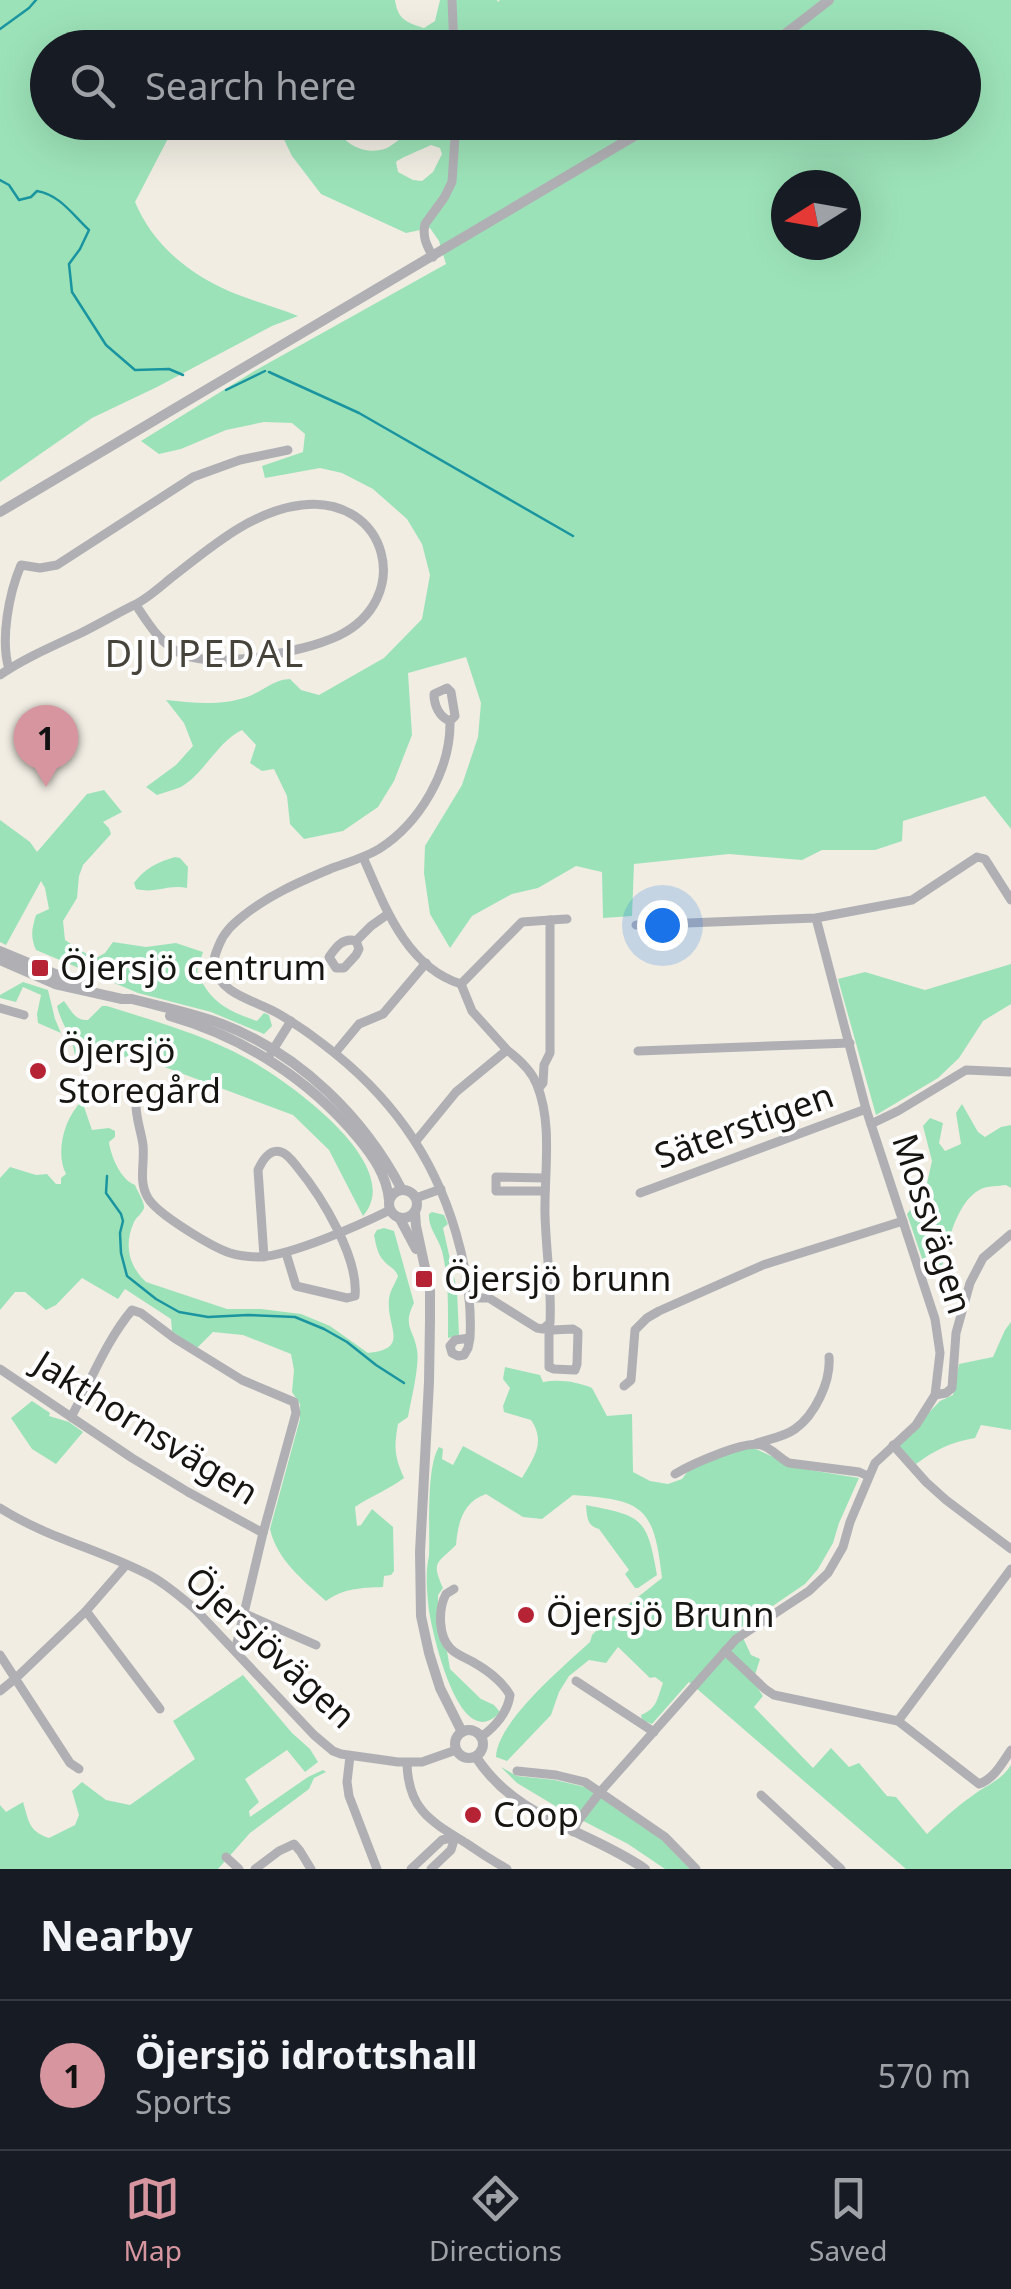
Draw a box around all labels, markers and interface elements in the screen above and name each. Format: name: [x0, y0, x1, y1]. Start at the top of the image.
search box: [30, 30, 981, 140]
icon: search: [65, 58, 120, 113]
text: Search here: [145, 59, 356, 111]
north arrow: [771, 170, 861, 260]
district label: DJUPEDAL: [104, 626, 306, 678]
pin: 1: [13, 704, 78, 787]
your location: [637, 900, 688, 951]
place label: Öjersjö centrum: [60, 943, 326, 990]
marker: Öjersjö centrum: [29, 957, 51, 979]
place label: Öjersjö Storegård: [58, 1026, 221, 1113]
marker: Öjersjö Storegård: [27, 1060, 49, 1082]
street label: Säterstigen: [648, 1071, 839, 1179]
street label: Mossvägen: [882, 1127, 985, 1320]
place label: Öjersjö brunn: [444, 1254, 672, 1301]
marker: Öjersjö brunn: [413, 1268, 435, 1290]
street label: Jakthornsvägen: [23, 1337, 268, 1515]
street label: Öjersjövägen: [176, 1556, 366, 1738]
place label: Öjersjö Brunn: [546, 1590, 775, 1637]
marker: Öjersjö Brunn: [515, 1604, 537, 1626]
place label: Coop: [493, 1790, 579, 1837]
marker: Coop: [462, 1804, 484, 1826]
text: Nearby: [40, 1906, 193, 1963]
text: Öjersjö idrottshall: [135, 2028, 478, 2080]
text: 1: [63, 2054, 82, 2097]
text: 570 m: [878, 2054, 971, 2097]
text: Sports: [135, 2080, 232, 2123]
tab: Map: [124, 2171, 182, 2269]
tab: Directions: [429, 2171, 562, 2269]
tab: Saved: [809, 2171, 887, 2269]

